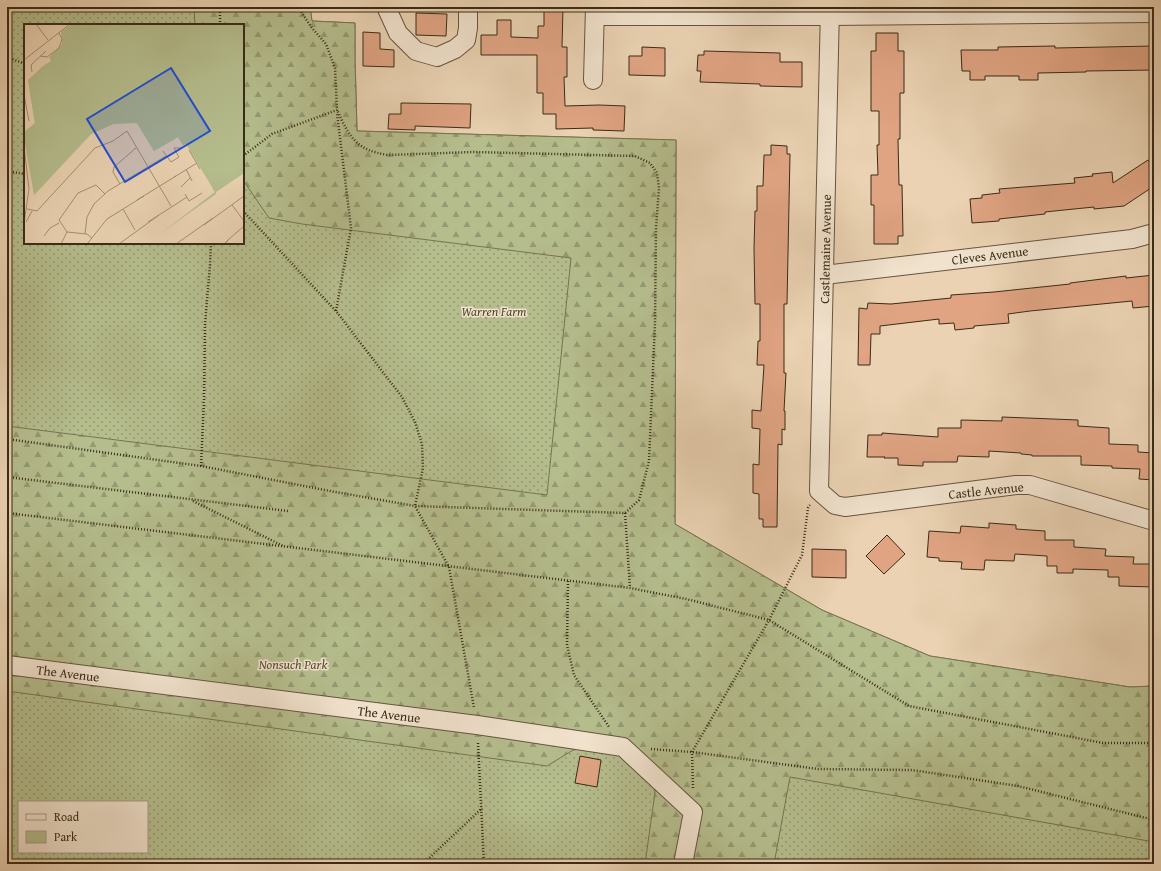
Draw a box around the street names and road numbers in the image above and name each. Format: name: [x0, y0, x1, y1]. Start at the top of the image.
street label: Castlemaine Avenue: [815, 194, 836, 304]
street label: Cleves Avenue: [951, 241, 1029, 270]
street label: Castle Avenue: [948, 477, 1025, 504]
street label: The Avenue: [35, 660, 101, 687]
street label: The Avenue: [356, 701, 422, 728]

